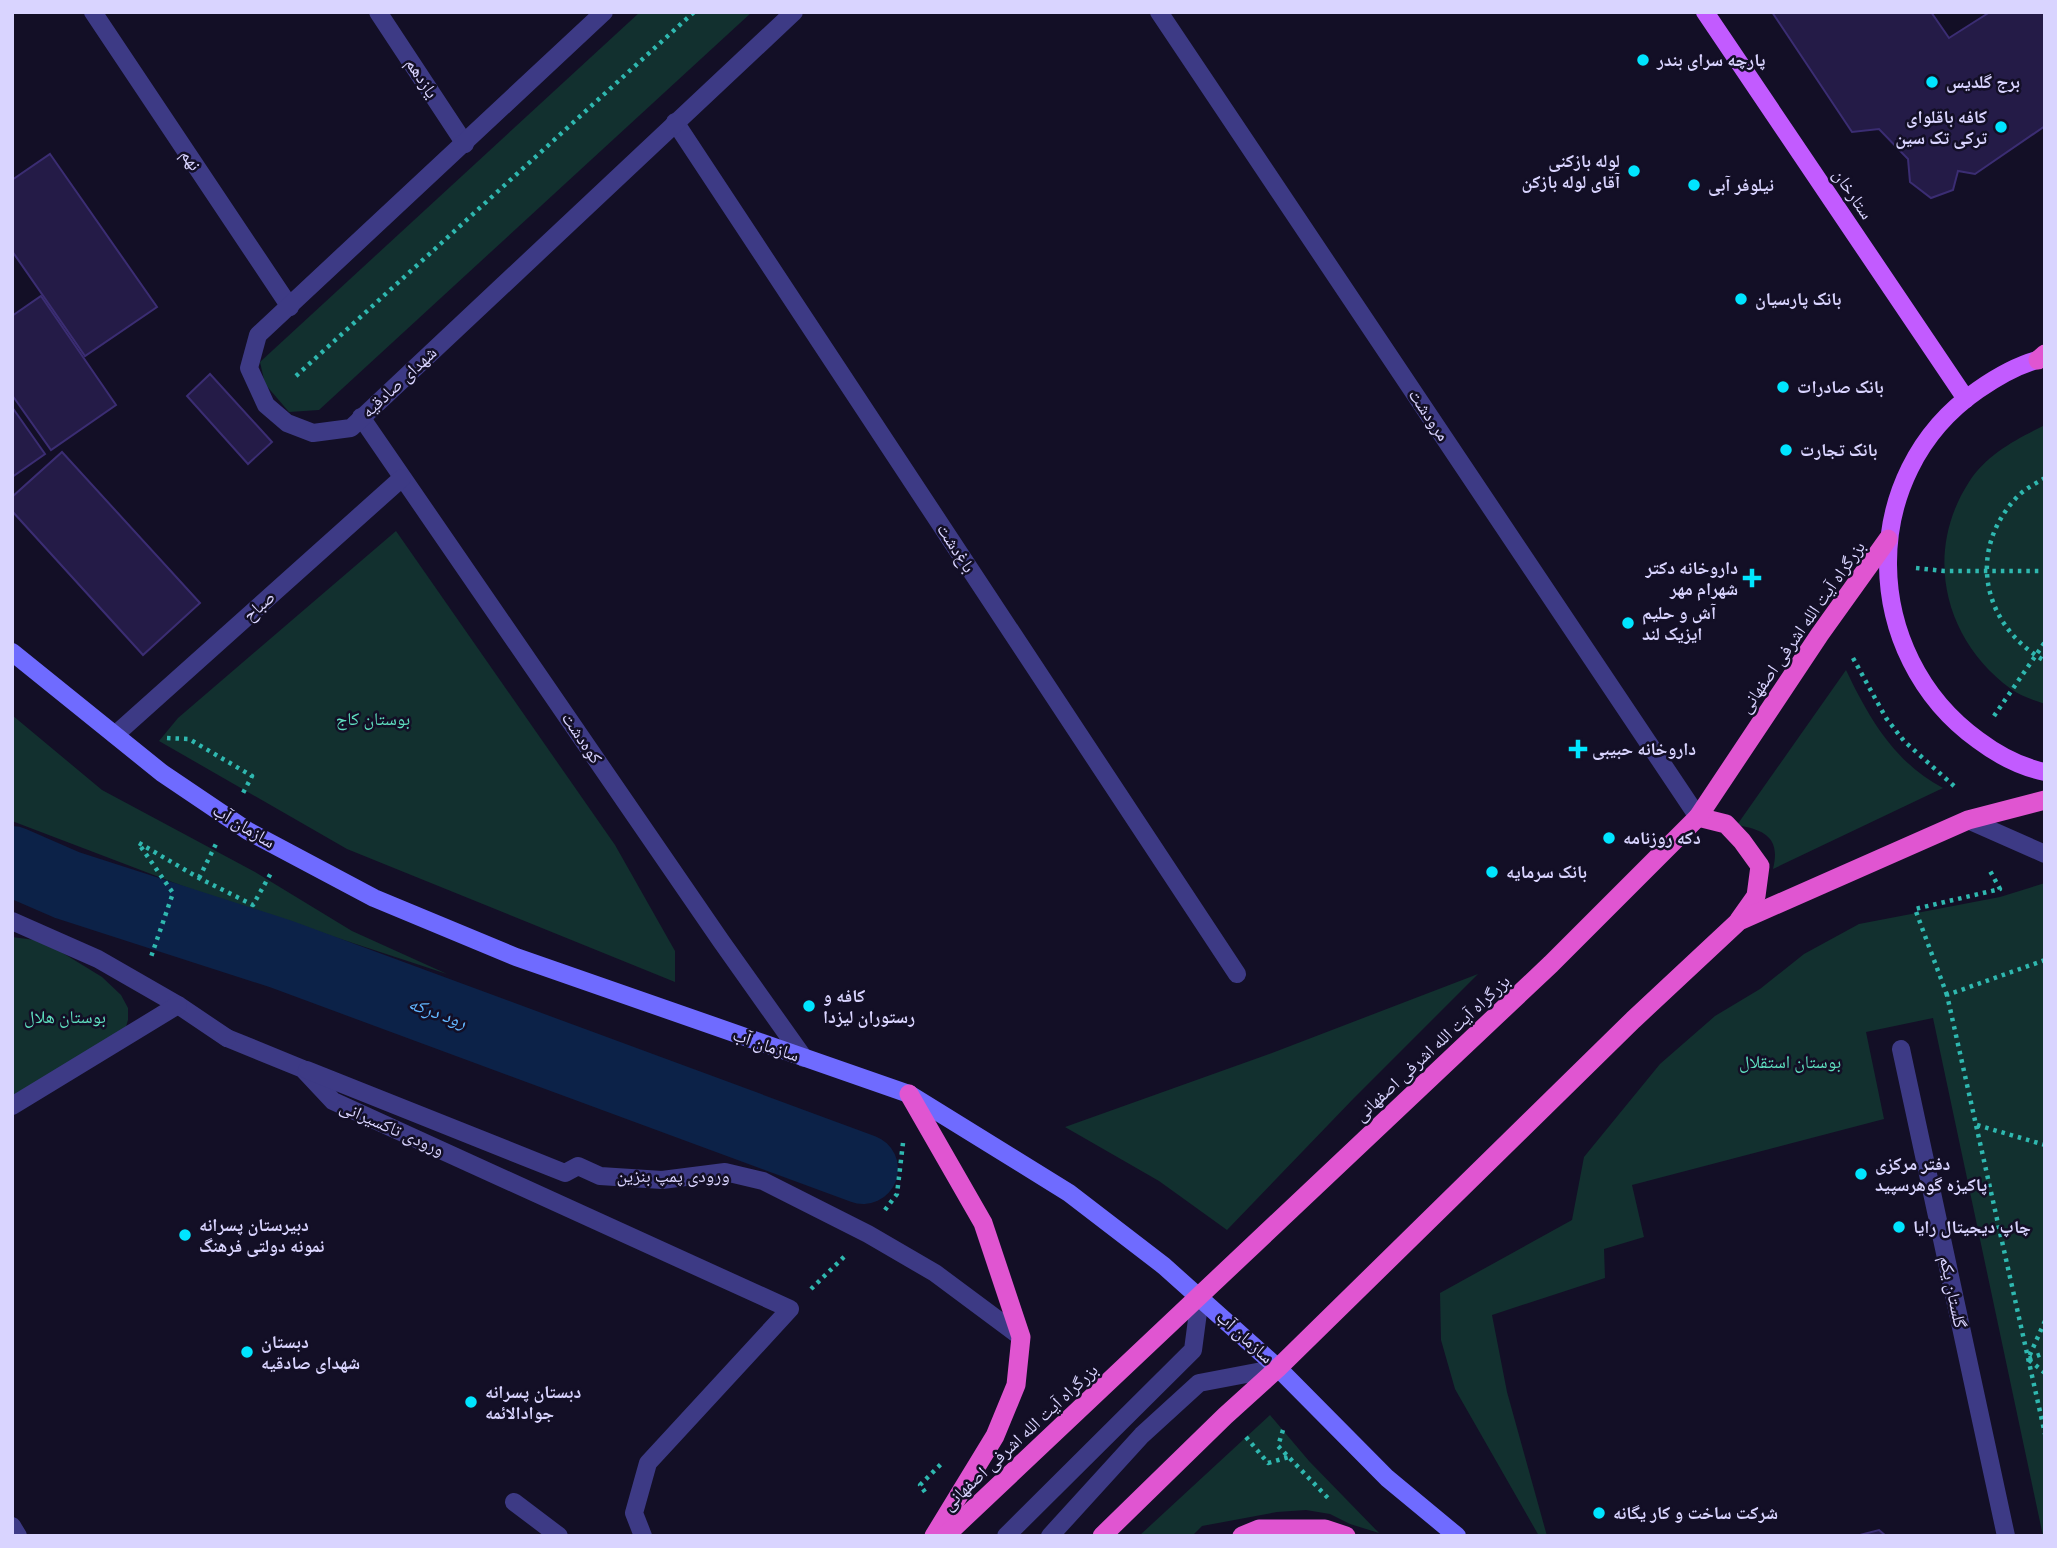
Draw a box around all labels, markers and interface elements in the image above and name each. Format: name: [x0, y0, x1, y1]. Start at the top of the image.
place label: پارچه سرای بندر: [1656, 49, 1766, 71]
marker: پارچه سرای بندر: [1635, 52, 1651, 68]
street label: یازدهم: [400, 54, 443, 103]
place label: برج گلدیس: [1946, 71, 2020, 93]
marker: برج گلدیس: [1924, 74, 1940, 90]
place label: کافه باقلوای ترکی تک سین: [1895, 106, 1987, 149]
marker: کافه باقلوای ترکی تک سین: [1993, 119, 2009, 135]
street label: نهم: [175, 145, 206, 176]
place label: لوله بازکنی آقای لوله بازکن: [1522, 150, 1620, 193]
marker: لوله بازکنی آقای لوله بازکن: [1626, 163, 1642, 179]
street label: ستارخان: [1828, 164, 1878, 224]
place label: نیلوفر آبى: [1708, 174, 1774, 196]
marker: نیلوفر آبى: [1686, 177, 1702, 193]
place label: بانک پارسیان: [1755, 288, 1841, 310]
marker: بانک پارسیان: [1733, 291, 1749, 307]
street label: شهدای صادقیه: [357, 342, 441, 422]
place label: بانک صادرات: [1797, 376, 1884, 398]
marker: بانک صادرات: [1775, 379, 1791, 395]
street label: مرودشت: [1405, 385, 1454, 445]
place label: بانک تجارت: [1800, 439, 1878, 461]
marker: بانک تجارت: [1778, 442, 1794, 458]
street label: باغ‌دشت: [932, 519, 980, 577]
street label: بزرگراه آیت الله اشرفی اصفهانی: [1734, 537, 1870, 717]
place label: داروخانه دکتر شهرام مهر: [1645, 557, 1738, 601]
marker: داروخانه دکتر شهرام مهر: [1744, 570, 1760, 586]
street label: صباح: [238, 586, 280, 627]
place label: آش و حلیم ایزیک لند: [1642, 602, 1716, 644]
marker: آش و حلیم ایزیک لند: [1620, 615, 1636, 631]
park label: بوستان کاج: [336, 708, 410, 731]
street label: کوه‌دشت: [558, 708, 607, 768]
place label: داروخانه حبیبی: [1592, 738, 1696, 760]
marker: داروخانه حبیبی: [1570, 741, 1586, 757]
street label: سازمان آب: [209, 799, 279, 853]
place label: دکه روزنامه: [1623, 827, 1701, 848]
marker: دکه روزنامه: [1601, 830, 1617, 846]
place label: بانک سرمایه: [1506, 861, 1587, 883]
marker: بانک سرمایه: [1484, 864, 1500, 880]
street label: بزرگراه آیت الله اشرفی اصفهانی: [1349, 970, 1515, 1126]
place label: کافه و رستوران لیزدا: [823, 985, 915, 1028]
water label: رود درکه: [406, 991, 470, 1034]
marker: کافه و رستوران لیزدا: [801, 998, 817, 1014]
park label: بوستان هلال: [24, 1006, 106, 1028]
street label: سازمان آب: [730, 1023, 802, 1067]
park label: بوستان استقلال: [1739, 1051, 1841, 1073]
street label: ورودی تاکسیرانی: [336, 1095, 448, 1161]
place label: دفتر مرکزی پاکیزه گوهرسپید: [1875, 1153, 1987, 1196]
street label: ورودی پمپ بنزین: [616, 1165, 730, 1187]
marker: دفتر مرکزی پاکیزه گوهرسپید: [1853, 1166, 1869, 1182]
place label: دبيرستان پسرانه نمونه دولتی فرهنگ: [199, 1214, 325, 1257]
place label: چاپ دیجیتال رایا: [1913, 1216, 2031, 1238]
marker: چاپ دیجیتال رایا: [1891, 1219, 1907, 1235]
marker: دبيرستان پسرانه نمونه دولتی فرهنگ: [177, 1227, 193, 1243]
street label: گلستان یکم: [1934, 1254, 1972, 1331]
street label: سازمان آب: [1212, 1306, 1278, 1368]
place label: دبستان شهدای صادقیه: [261, 1331, 360, 1374]
marker: دبستان شهدای صادقیه: [239, 1344, 255, 1360]
street label: بزرگراه آیت الله اشرفی اصفهانی: [937, 1359, 1103, 1515]
place label: دبستان پسرانه جوادالائمه: [485, 1381, 581, 1423]
marker: دبستان پسرانه جوادالائمه: [463, 1394, 479, 1410]
place label: شرکت ساخت و کار یگانه: [1613, 1502, 1778, 1523]
marker: شرکت ساخت و کار یگانه: [1591, 1505, 1607, 1521]

